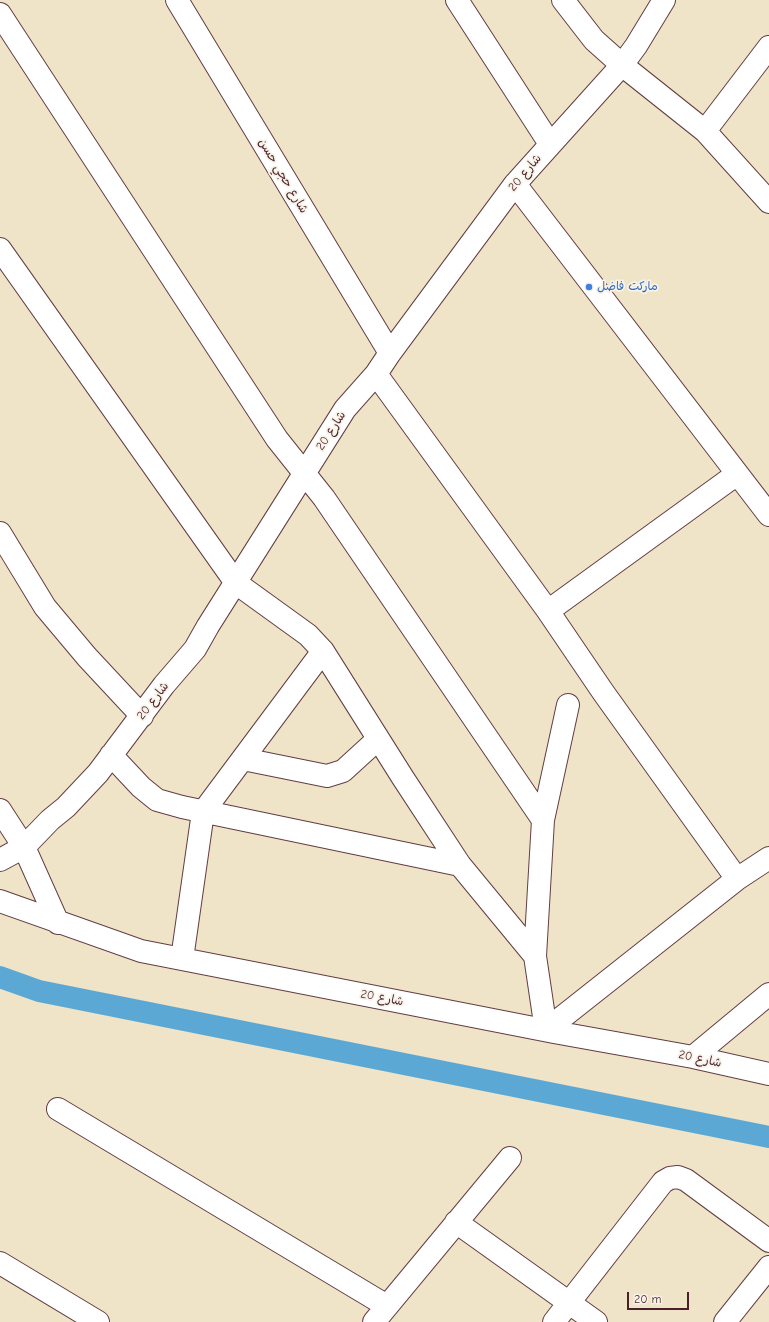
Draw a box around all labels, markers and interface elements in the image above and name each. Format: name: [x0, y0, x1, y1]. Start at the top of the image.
street label: شارع حجي حسن: [255, 136, 311, 216]
street label: شارع 20: [505, 152, 545, 194]
place label: ماركت فاضل: [597, 280, 658, 294]
marker: ماركت فاضل: [584, 282, 594, 292]
street label: شارع 20: [313, 409, 349, 453]
street label: شارع 20: [134, 679, 172, 723]
street label: شارع 20: [359, 987, 405, 1009]
street label: شارع 20: [677, 1047, 723, 1071]
scale bar: [629, 1284, 691, 1310]
text: 20 m: [634, 1292, 662, 1306]

